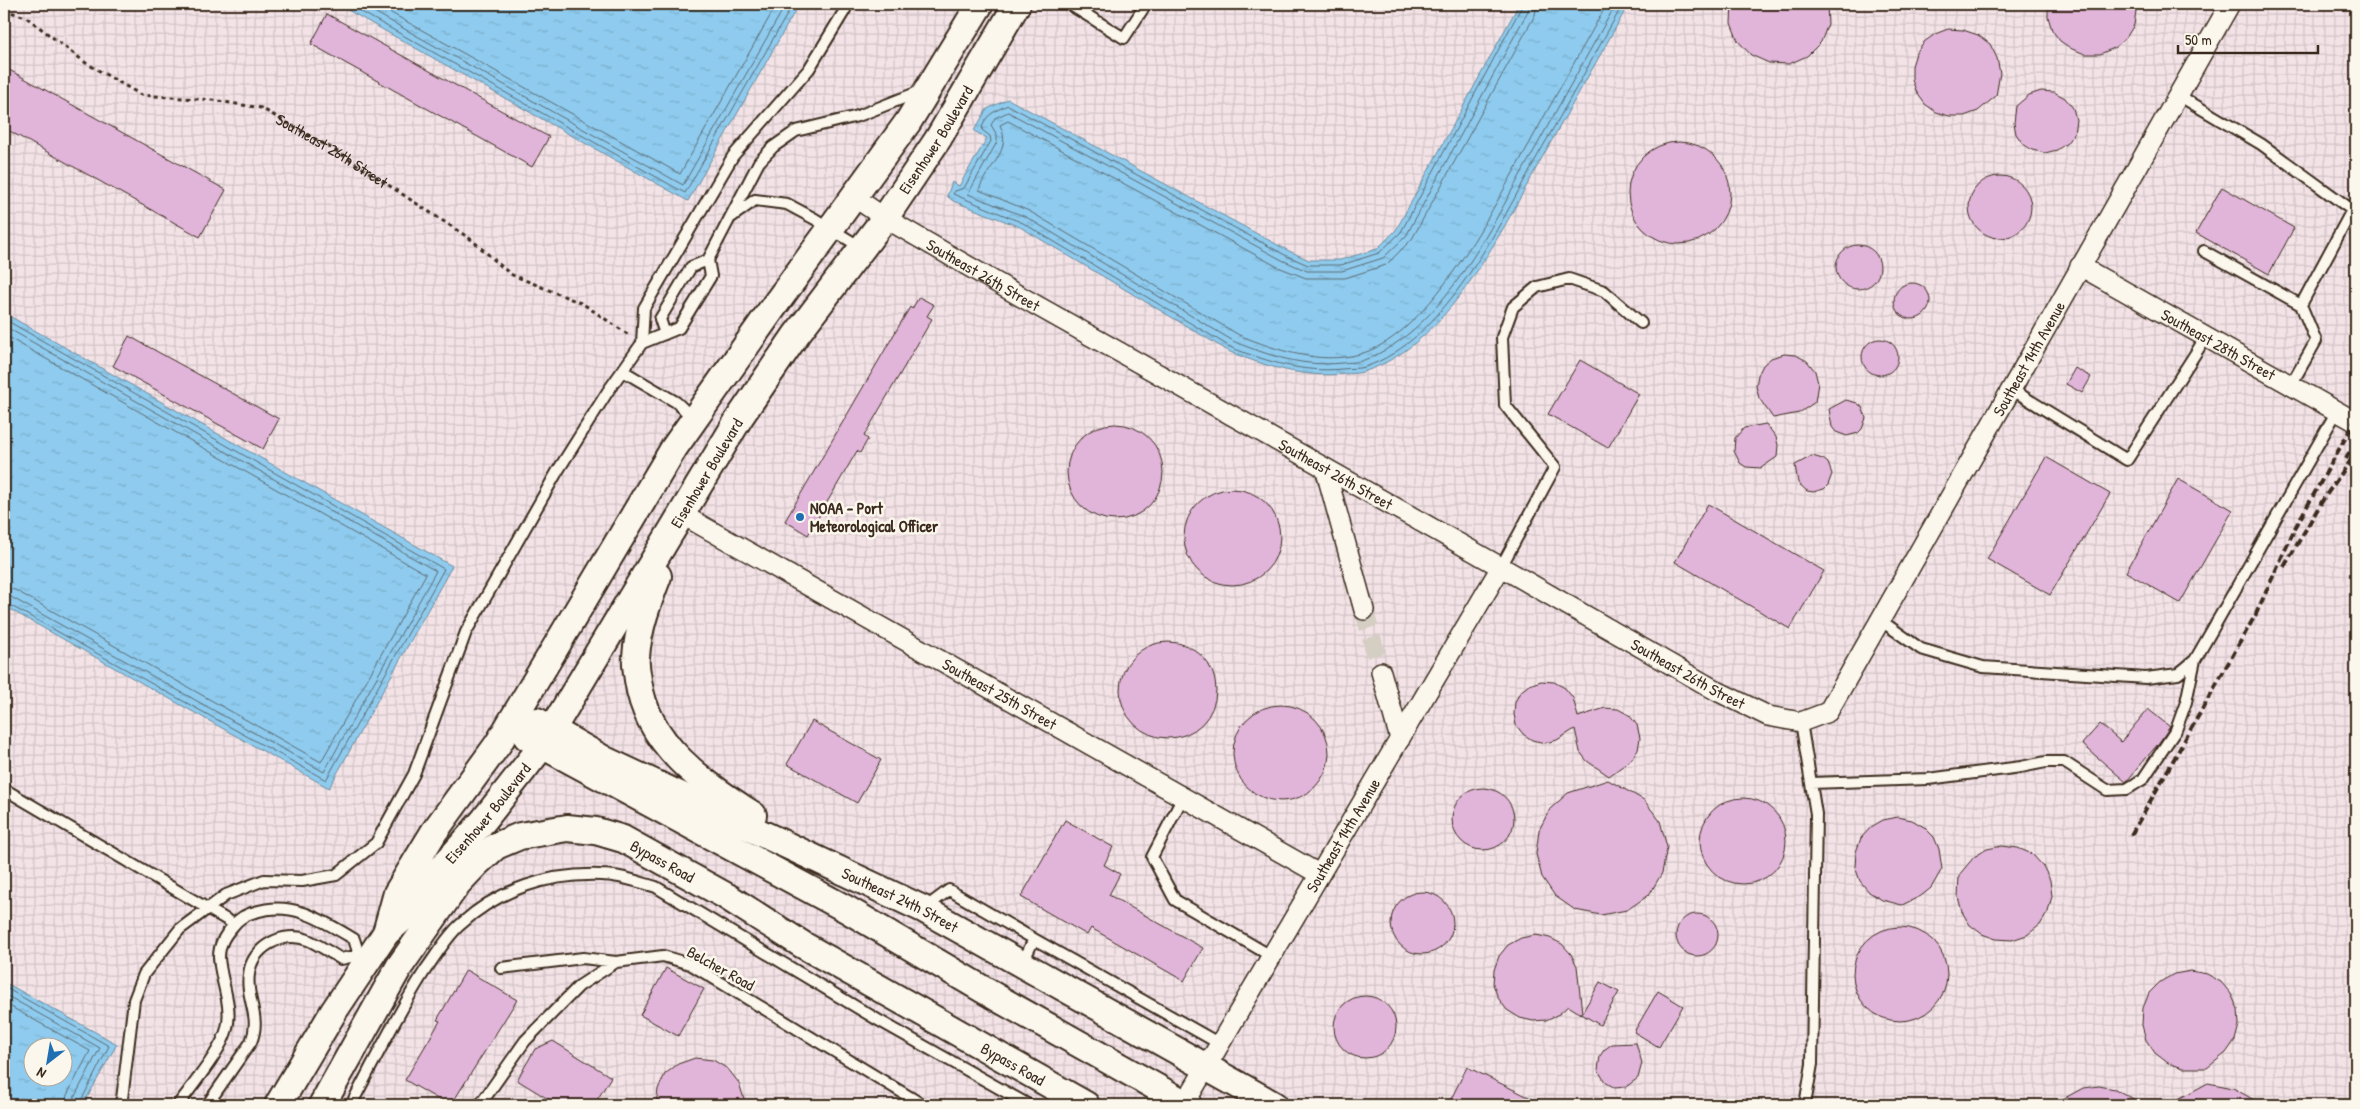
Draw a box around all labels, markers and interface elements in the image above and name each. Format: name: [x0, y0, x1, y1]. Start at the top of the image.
scale bar: [2178, 22, 2318, 54]
text: 50 m: [2185, 29, 2212, 50]
street label: Eisenhower Boulevard: [893, 81, 978, 198]
street label: Southeast 26th Street: [272, 108, 393, 193]
street label: Southeast 26th Street: [923, 233, 1044, 316]
street label: Southeast 14th Avenue: [1987, 297, 2070, 420]
street label: Southeast 28th Street: [2157, 303, 2280, 386]
street label: Eisenhower Boulevard: [665, 414, 748, 532]
street label: Southeast 26th Street: [1275, 433, 1397, 515]
place label: NOAA - Port Meteorological Officer: [810, 497, 939, 538]
marker: NOAA - Port Meteorological Officer: [794, 511, 806, 523]
street label: Southeast 26th Street: [1627, 633, 1749, 714]
street label: Southeast 25th Street: [939, 653, 1061, 735]
street label: Eisenhower Boulevard: [440, 758, 536, 868]
street label: Southeast 14th Avenue: [1301, 773, 1385, 896]
street label: Bypass Road: [626, 834, 699, 888]
street label: Southeast 24th Street: [838, 862, 963, 938]
street label: Belcher Road: [683, 940, 759, 996]
north arrow: [22, 1036, 72, 1086]
street label: Bypass Road: [977, 1037, 1049, 1091]
text: N: [32, 1063, 49, 1084]

